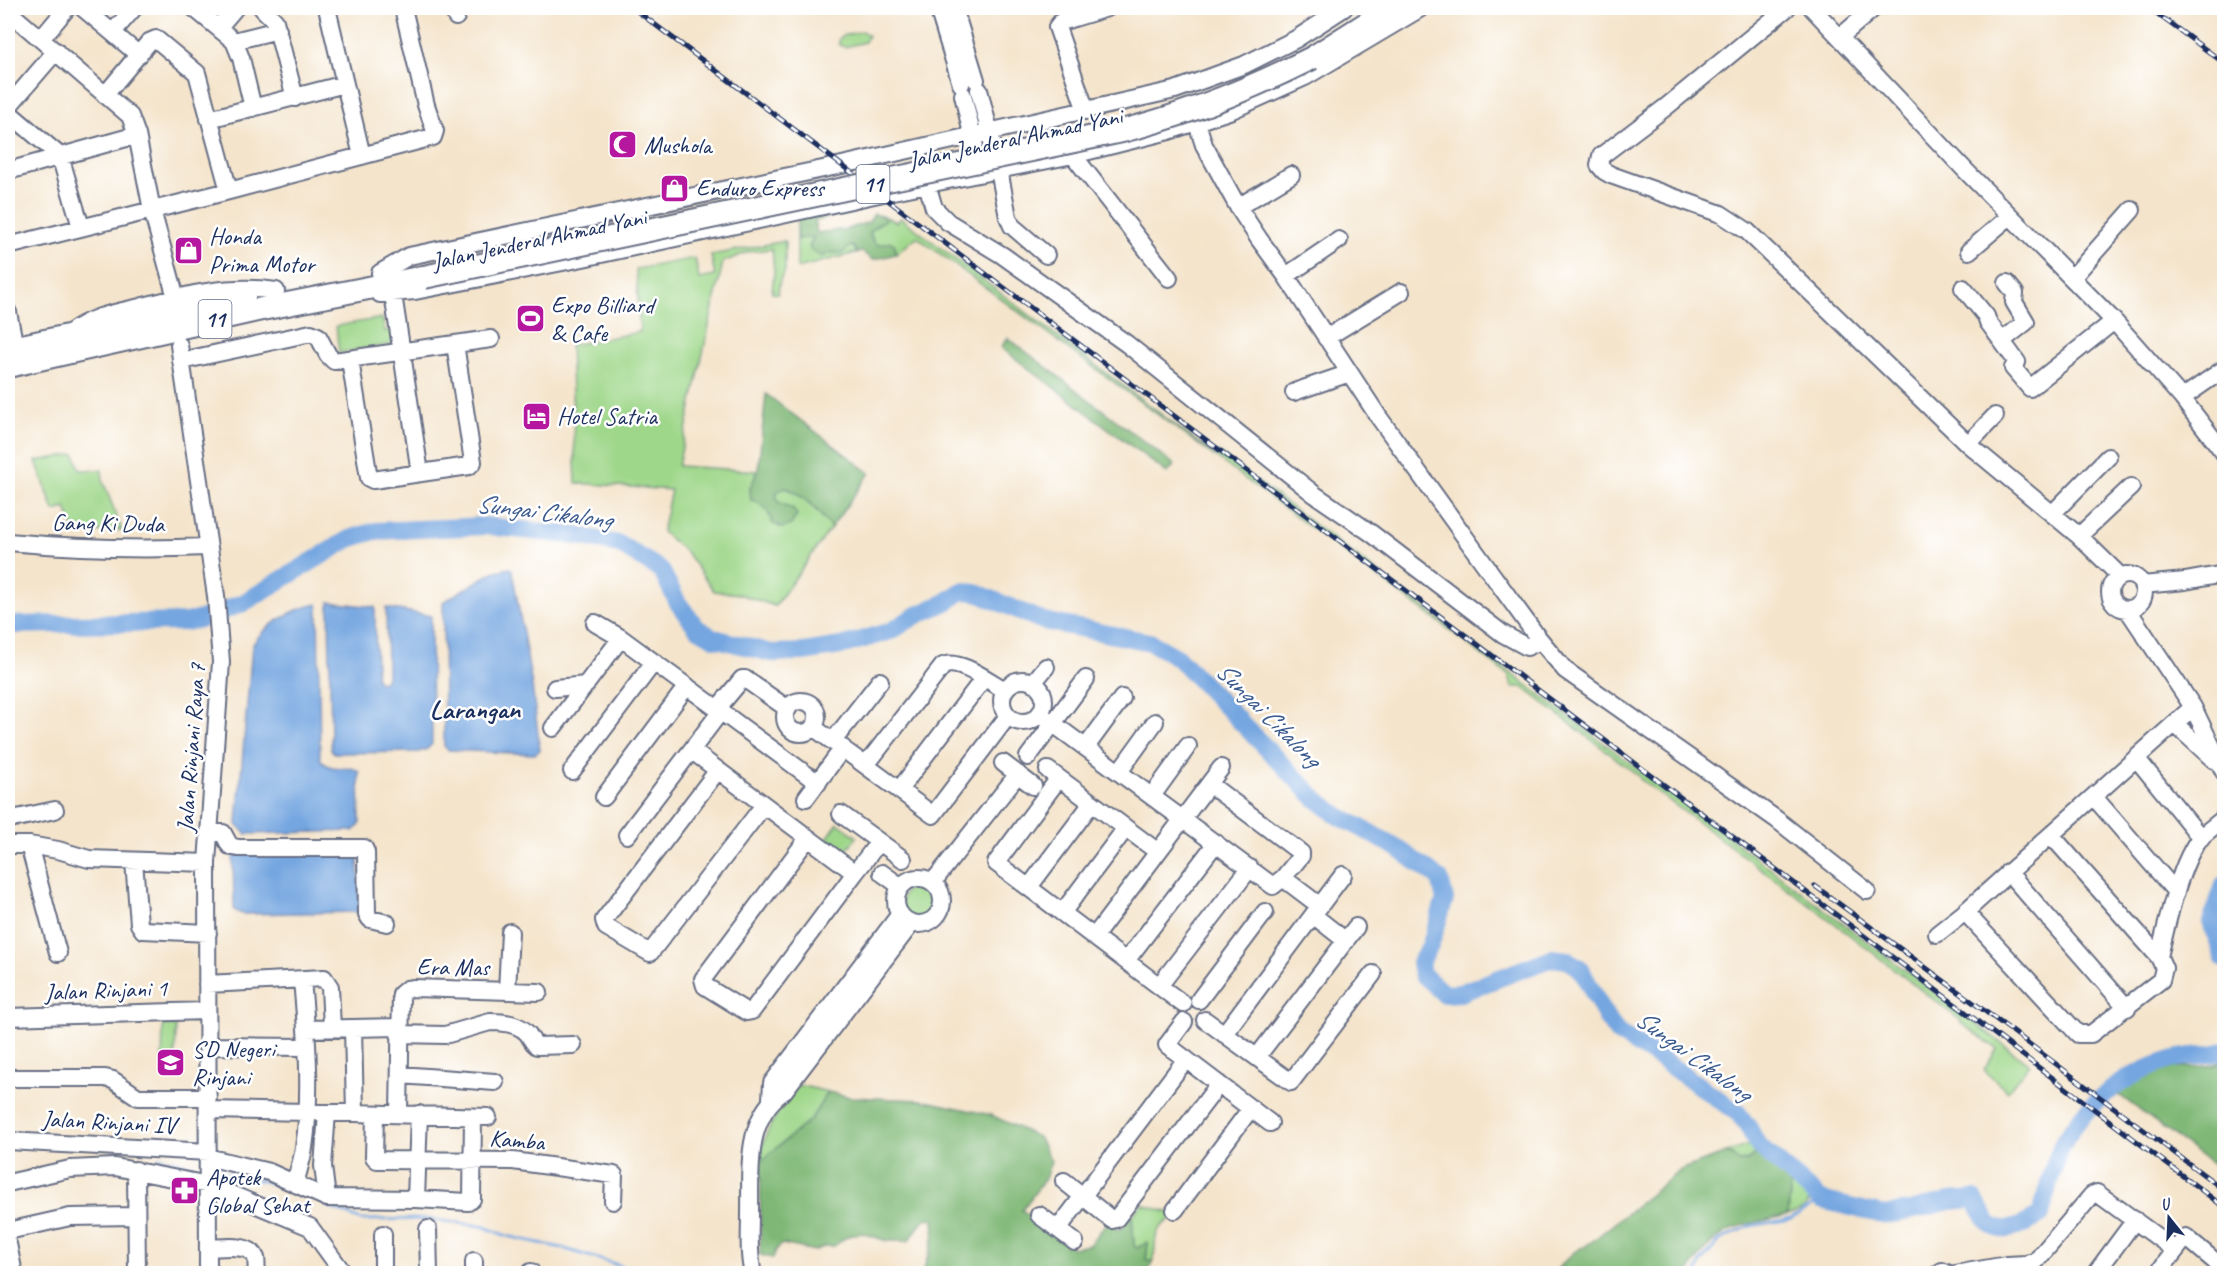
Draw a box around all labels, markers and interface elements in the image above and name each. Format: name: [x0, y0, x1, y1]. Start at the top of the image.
street label: Jalan Jenderal Ahmad Yani: [904, 100, 1127, 176]
mosque icon: Mushola: [607, 129, 639, 161]
place label: Mushola: [644, 130, 714, 160]
road number: 11: [856, 165, 890, 203]
shop icon: Enduro Express: [659, 172, 691, 204]
place label: Enduro Express: [696, 173, 826, 203]
street label: Jalan Jenderal Ahmad Yani: [428, 201, 651, 277]
place label: Honda Prima Motor: [209, 221, 317, 279]
shop icon: Honda Prima Motor: [172, 234, 204, 266]
place label: Expo Billiard & Cafe: [551, 290, 657, 348]
road number: 11: [198, 300, 232, 338]
sports icon: Expo Billiard & Cafe: [514, 303, 546, 335]
hotel icon: Hotel Satria: [520, 400, 552, 432]
place label: Hotel Satria: [557, 401, 658, 431]
water label: Sungai Cikalong: [475, 487, 617, 537]
street label: Gang Ki Duda: [52, 507, 166, 539]
water label: Sungai Cikalong: [1209, 655, 1331, 777]
street label: Jalan Rinjani Raya 7: [170, 661, 212, 835]
district label: Larangan: [430, 692, 522, 726]
street label: Era Mas: [417, 952, 491, 982]
street label: Jalan Rinjani 1: [43, 973, 169, 1007]
water label: Sungai Cikalong: [1629, 1002, 1761, 1111]
place label: SD Negeri Rinjani: [192, 1034, 278, 1092]
school or university icon: SD Negeri Rinjani: [155, 1047, 187, 1079]
street label: Jalan Rinjani IV: [40, 1103, 181, 1141]
street label: Kamba: [488, 1123, 547, 1157]
place label: Apotek Global Sehat: [206, 1162, 311, 1220]
pharmacy icon: Apotek Global Sehat: [169, 1175, 201, 1207]
north arrow: [2139, 1188, 2199, 1248]
text: U: [2158, 1193, 2175, 1215]

